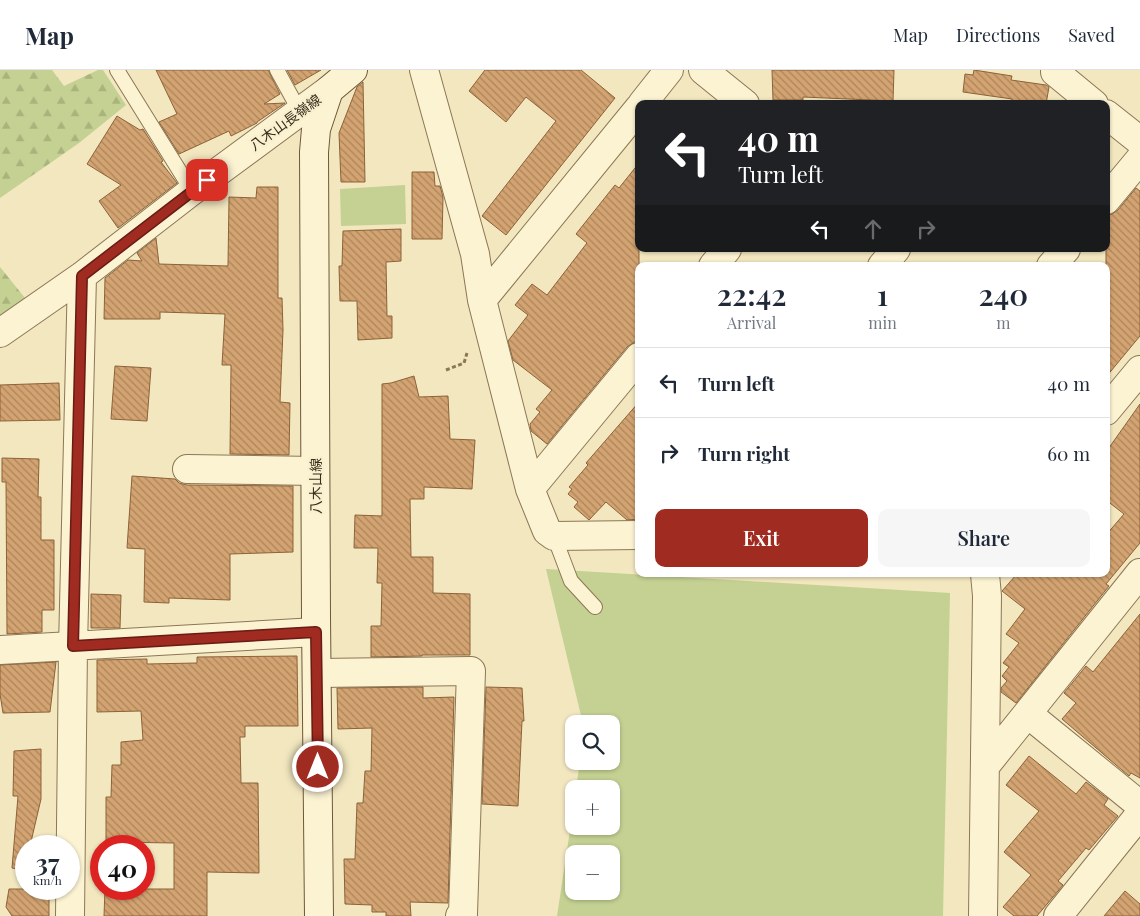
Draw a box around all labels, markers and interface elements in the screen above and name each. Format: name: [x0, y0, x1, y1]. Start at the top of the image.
text: Map: [25, 19, 74, 51]
text: Map: [893, 23, 928, 47]
text: Directions: [956, 23, 1040, 47]
text: Saved: [1068, 23, 1115, 47]
street label: 八木山長嶺線: [245, 90, 325, 154]
text: 40 m: [738, 114, 819, 161]
icon: left: [655, 120, 720, 185]
pin: [186, 159, 228, 201]
text: Turn left: [738, 159, 823, 189]
icon: arrive: [193, 166, 221, 194]
icon: left: [806, 215, 834, 243]
icon: ahead: [859, 215, 887, 243]
icon: right: [912, 215, 940, 243]
text: 22:42: [717, 274, 787, 314]
text: 1: [877, 274, 888, 314]
text: 240: [979, 274, 1028, 314]
text: Arrival: [727, 312, 776, 333]
text: min: [868, 312, 897, 333]
text: m: [996, 312, 1010, 333]
icon: left: [655, 369, 683, 397]
text: Turn left: [698, 370, 775, 396]
text: 40 m: [1048, 370, 1090, 396]
icon: right: [655, 439, 683, 467]
text: Turn right: [698, 440, 790, 466]
text: 60 m: [1047, 440, 1090, 466]
street label: 八木山線: [306, 458, 325, 514]
button: Exit: [655, 509, 868, 567]
button: Share: [878, 509, 1090, 567]
map controls: [565, 715, 620, 900]
button: search: [565, 715, 620, 770]
position arrow: [291, 740, 343, 792]
button: +: [565, 780, 620, 835]
speed limit sign: 40: [90, 835, 155, 900]
text: 37: [36, 845, 59, 878]
button: −: [565, 845, 620, 900]
text: km/h: [33, 872, 62, 888]

